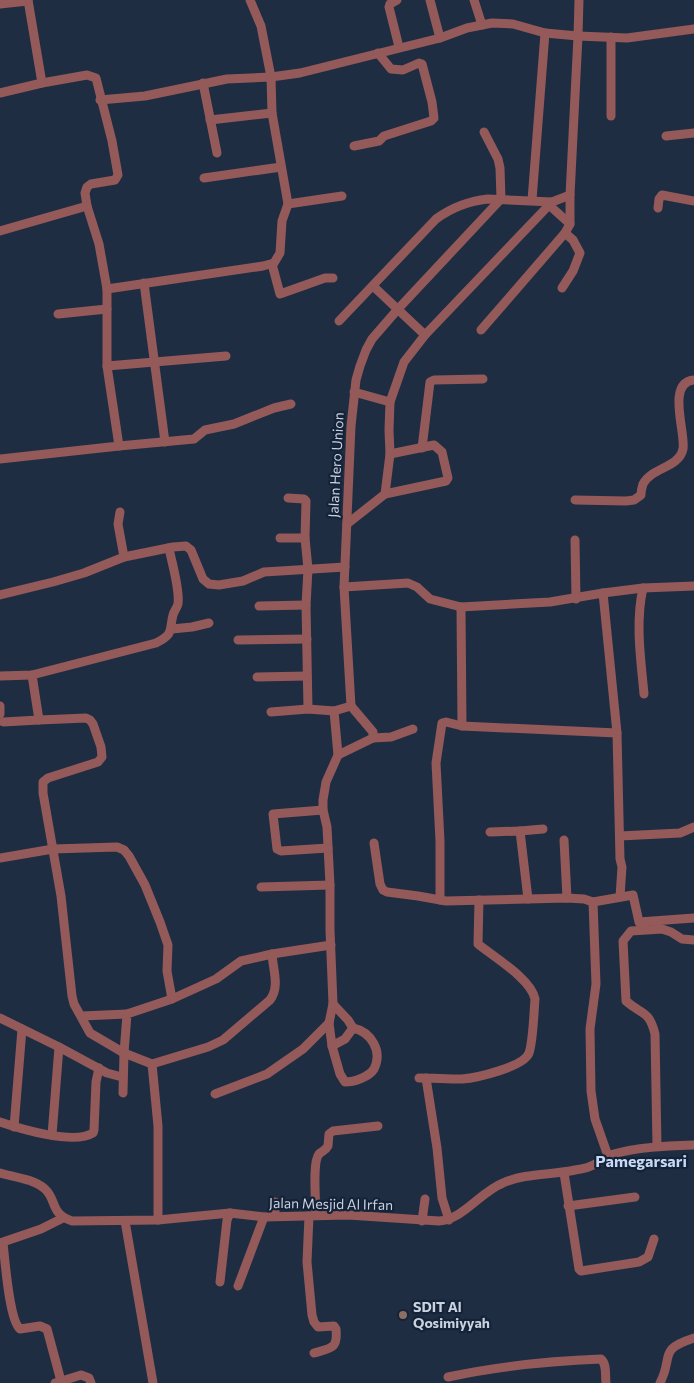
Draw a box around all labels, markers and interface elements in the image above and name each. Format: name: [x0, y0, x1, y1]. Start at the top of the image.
street label: Jalan Hero Union: [324, 412, 347, 518]
district label: Pamegarsari: [595, 1151, 687, 1170]
street label: Jalan Mesjid Al Irfan: [269, 1194, 393, 1213]
place label: SDIT Al Qosimiyyah: [413, 1298, 490, 1331]
marker: SDIT Al Qosimiyyah: [397, 1309, 409, 1321]

